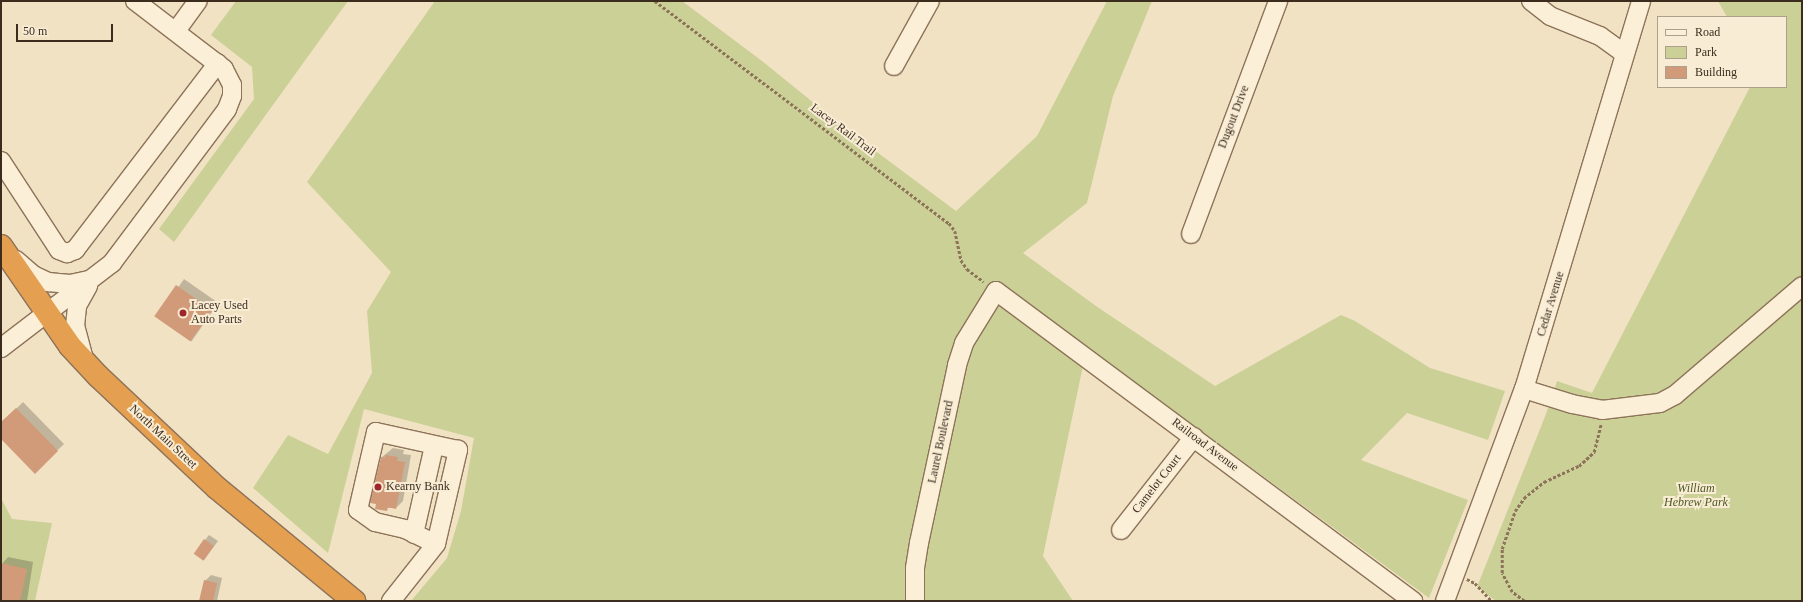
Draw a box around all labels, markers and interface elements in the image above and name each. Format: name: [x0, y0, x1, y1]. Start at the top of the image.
scale bar: [18, 16, 115, 42]
legend: [1657, 16, 1787, 88]
text: 50 m: [23, 24, 47, 38]
text: Road: [1695, 25, 1720, 39]
text: Park: [1695, 45, 1717, 59]
text: Building: [1695, 65, 1737, 79]
street label: Dugout Drive: [1215, 83, 1253, 151]
street label: Lacey Rail Trail: [807, 101, 879, 159]
street label: Cedar Avenue: [1534, 269, 1568, 339]
place label: Lacey Used Auto Parts: [191, 299, 248, 327]
marker: Lacey Used Auto Parts: [178, 308, 188, 318]
street label: Laurel Boulevard: [925, 399, 957, 485]
street label: North Main Street: [126, 402, 200, 472]
street label: Railroad Avenue: [1168, 415, 1242, 475]
street label: Camelot Court: [1129, 452, 1185, 516]
place label: Kearny Bank: [386, 480, 450, 494]
marker: Kearny Bank: [373, 482, 383, 492]
park label: William Hebrew Park: [1664, 482, 1728, 510]

